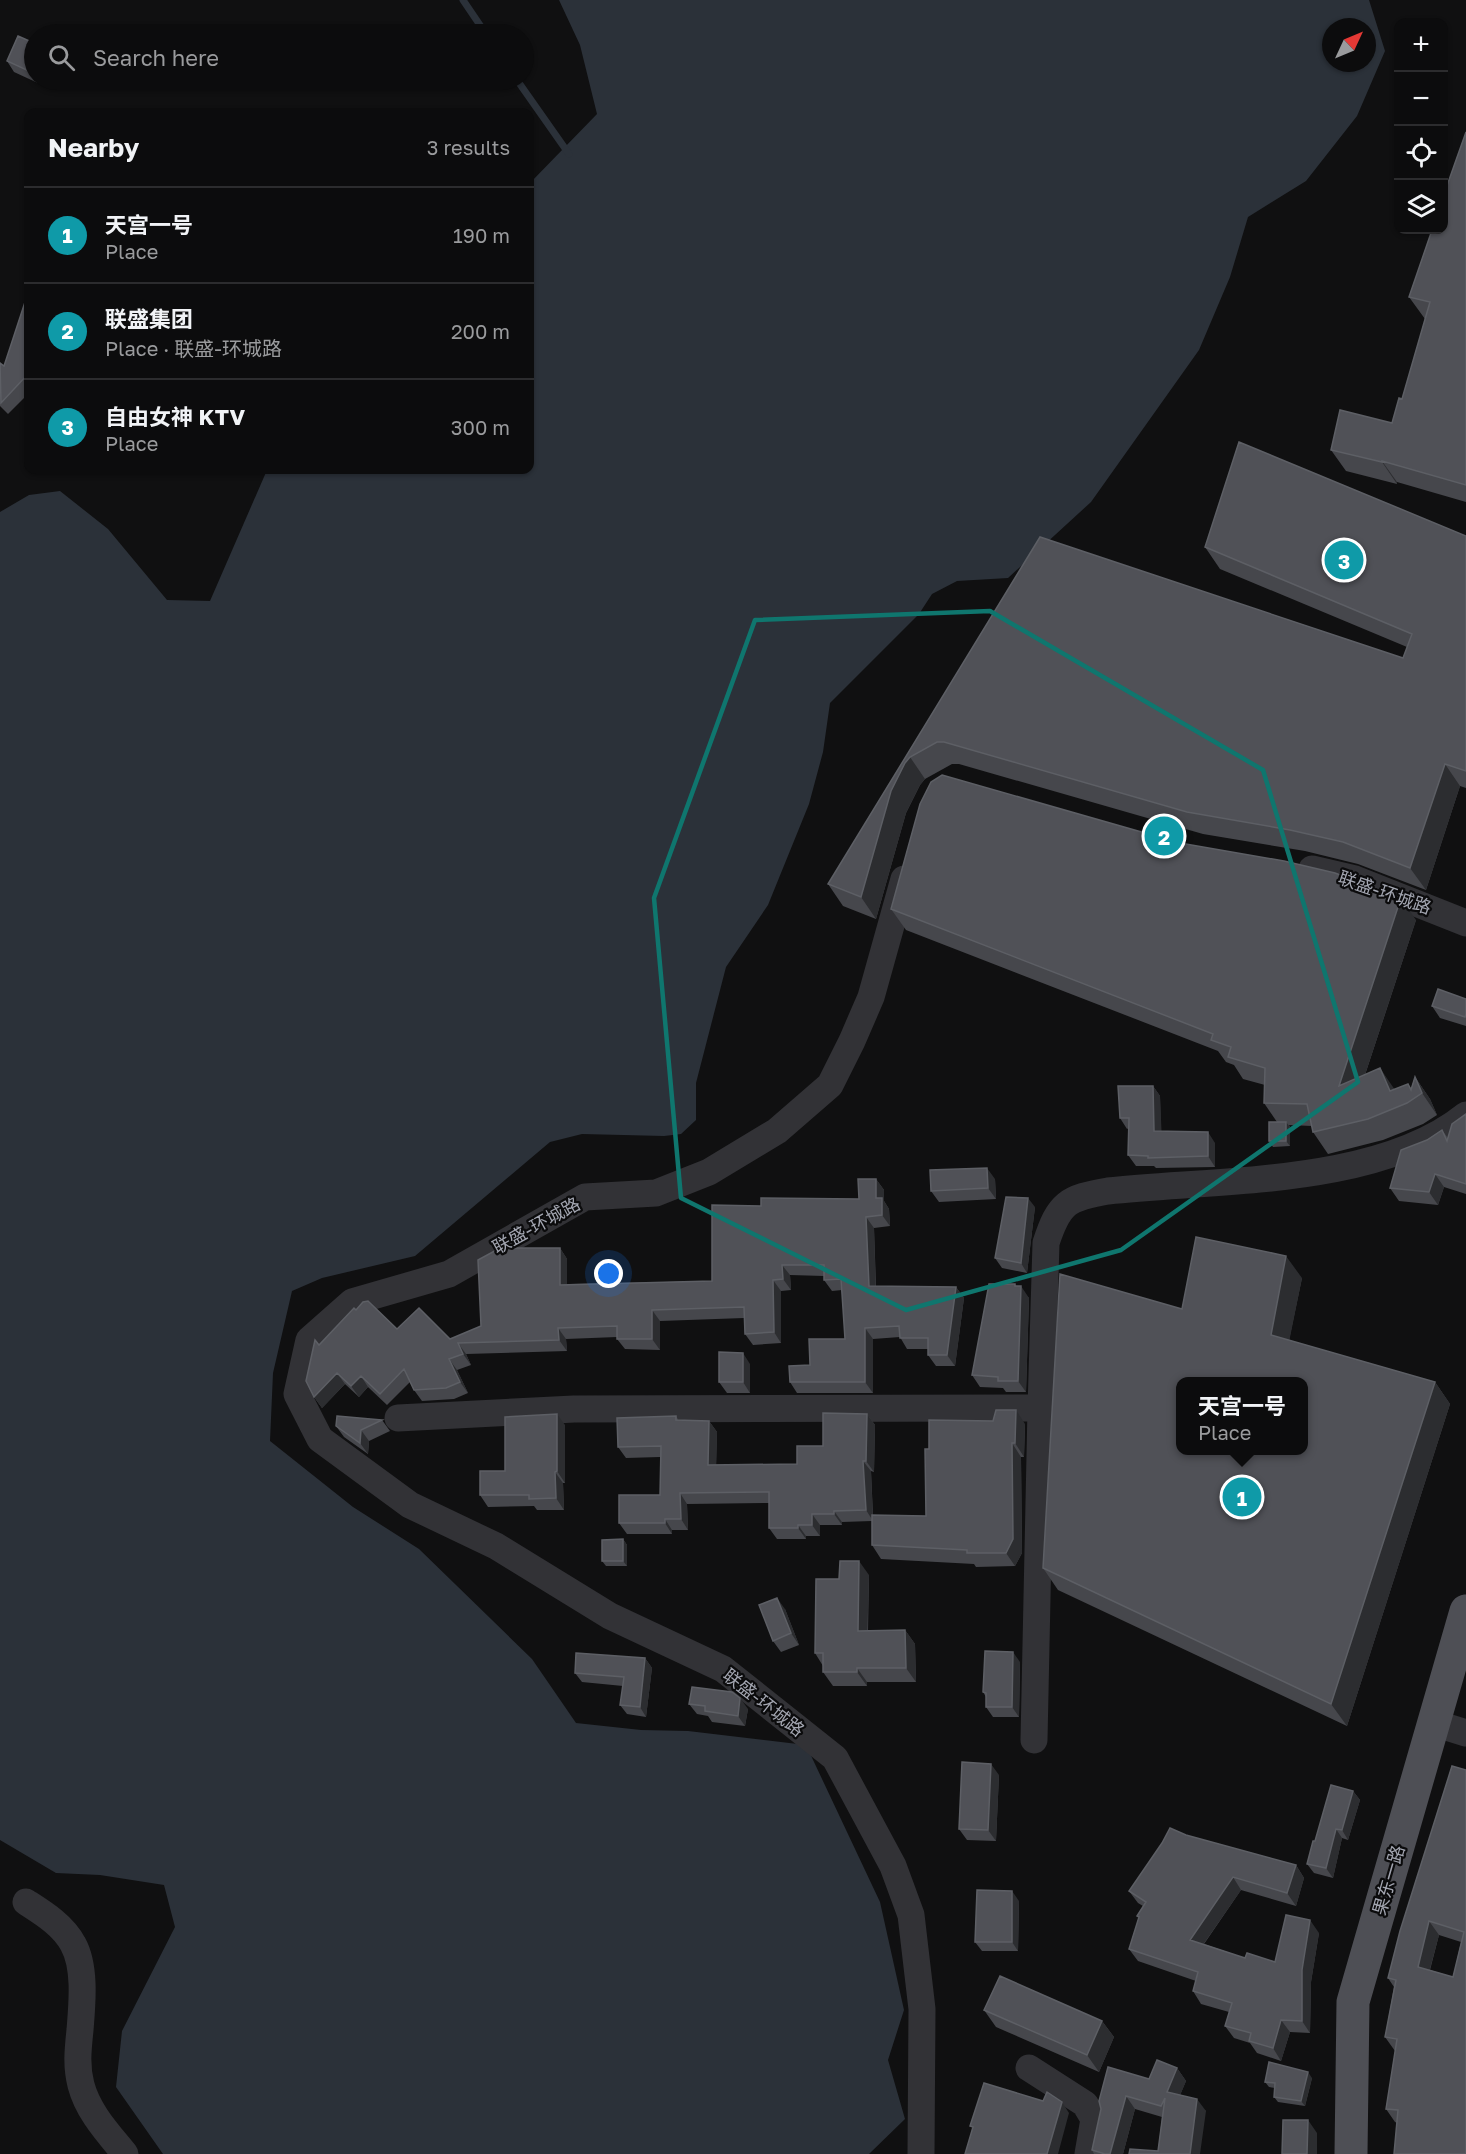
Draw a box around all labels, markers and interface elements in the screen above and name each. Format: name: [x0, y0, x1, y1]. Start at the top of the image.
north arrow: [1322, 18, 1376, 72]
map controls: [1394, 18, 1448, 234]
button: +: [1394, 18, 1448, 72]
search box: [24, 24, 534, 90]
icon: search: [45, 41, 78, 74]
text: Search here: [93, 44, 219, 71]
button: −: [1394, 72, 1448, 126]
button: locate: [1394, 126, 1448, 180]
text: Nearby: [48, 132, 139, 163]
text: 3 results: [427, 135, 510, 159]
button: layers: [1394, 180, 1448, 234]
text: 天宫一号: [105, 211, 193, 238]
text: 1: [62, 223, 73, 247]
text: 190 m: [453, 223, 510, 247]
text: Place: [105, 239, 158, 263]
text: 联盛集团: [105, 305, 193, 332]
text: 2: [61, 319, 74, 343]
text: 200 m: [451, 319, 510, 343]
text: Place · 联盛-环城路: [105, 336, 282, 360]
text: 自由女神 KTV: [105, 403, 245, 430]
text: 3: [61, 415, 74, 439]
text: 300 m: [451, 415, 510, 439]
text: Place: [105, 431, 158, 455]
pin: 3: [1324, 538, 1364, 582]
pin: 2: [1144, 814, 1184, 858]
street label: 联盛-环城路: [1336, 866, 1434, 918]
street label: 联盛-环城路: [488, 1192, 584, 1258]
your location: [594, 1259, 623, 1288]
popup: [1176, 1377, 1308, 1455]
text: 天宫一号: [1198, 1392, 1286, 1419]
text: Place: [1198, 1420, 1251, 1444]
pin: 1: [1222, 1474, 1262, 1520]
street label: 联盛-环城路: [719, 1664, 809, 1740]
street label: 果东一路: [1368, 1842, 1408, 1918]

